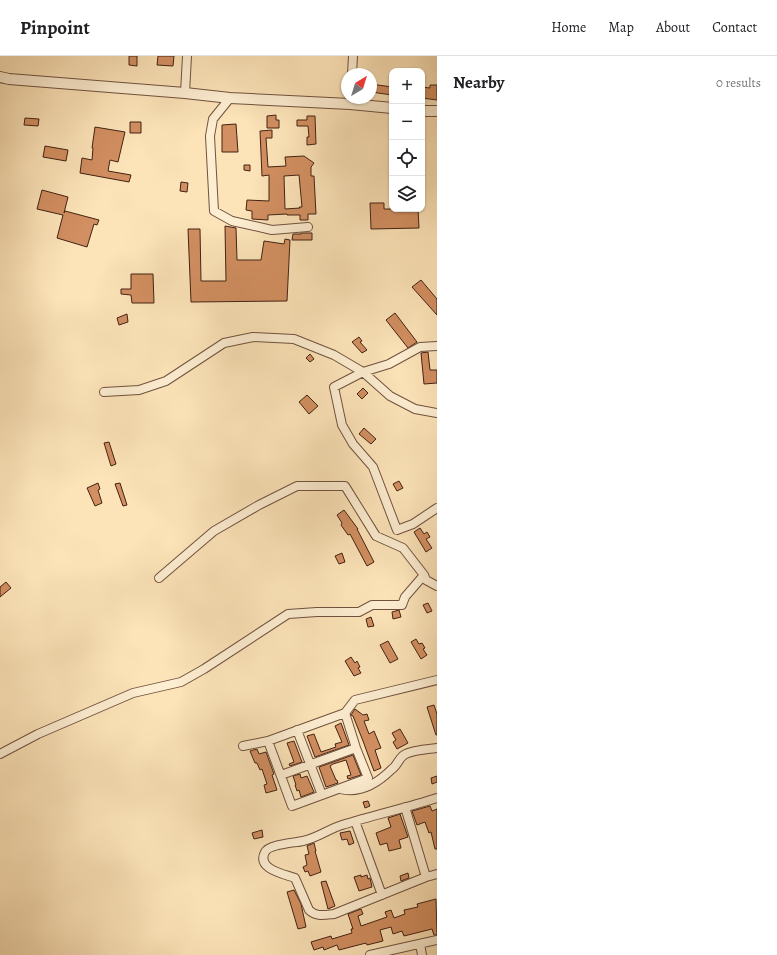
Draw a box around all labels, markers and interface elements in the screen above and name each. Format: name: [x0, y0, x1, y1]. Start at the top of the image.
text: Pinpoint: [20, 15, 90, 41]
text: Home: [551, 18, 586, 37]
text: Map: [608, 18, 634, 37]
text: About: [656, 18, 690, 37]
text: Contact: [712, 18, 757, 37]
north arrow: [341, 68, 377, 104]
map controls: [389, 68, 425, 212]
button: +: [389, 68, 425, 104]
text: Nearby: [453, 71, 504, 94]
text: 0 results: [716, 74, 761, 91]
button: −: [389, 104, 425, 140]
button: locate: [389, 140, 425, 176]
button: layers: [389, 176, 425, 212]

